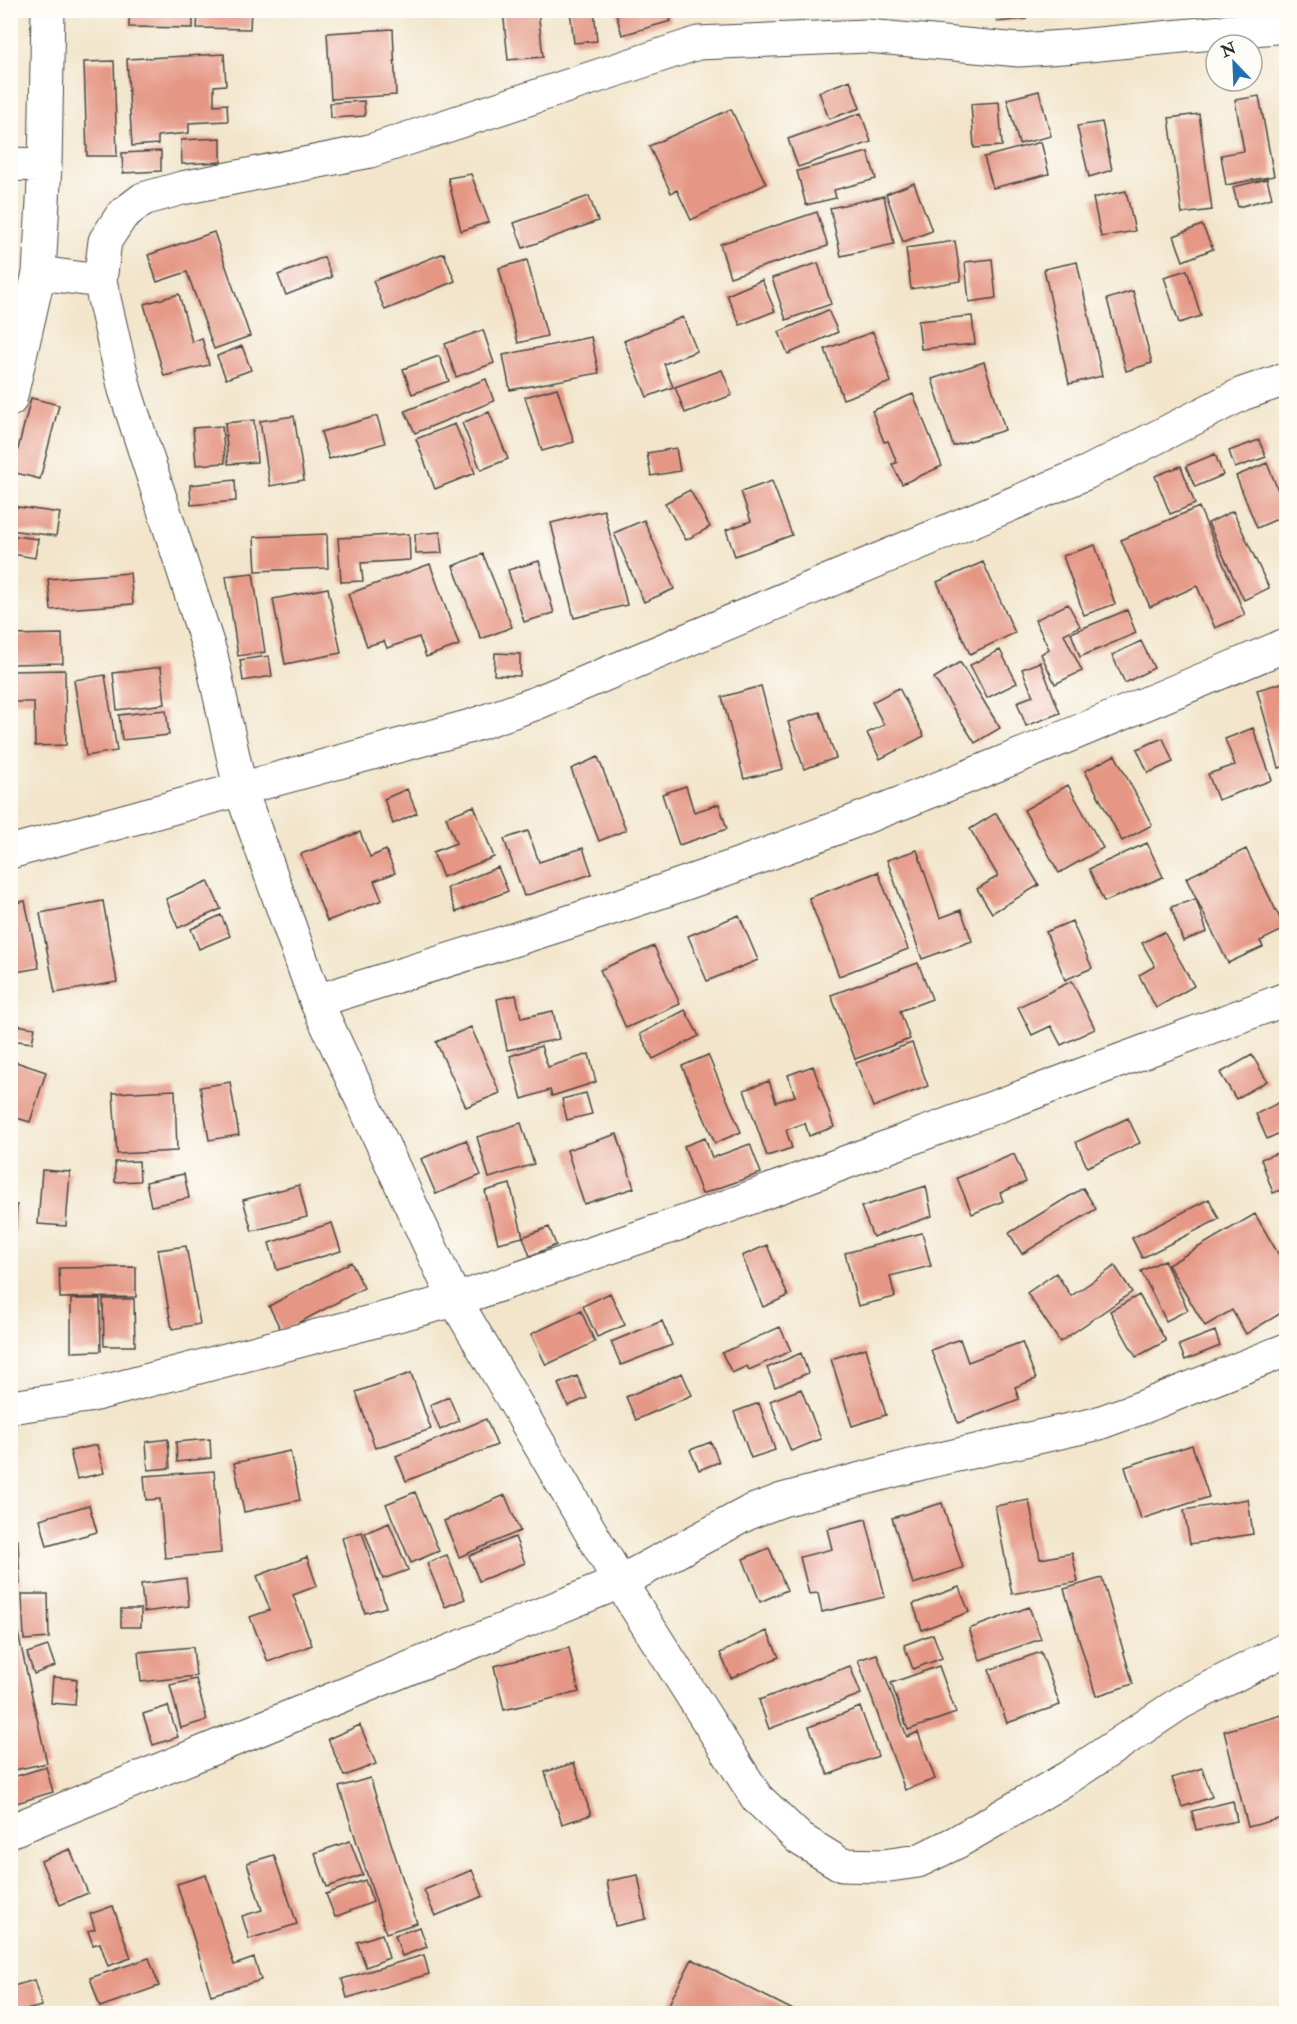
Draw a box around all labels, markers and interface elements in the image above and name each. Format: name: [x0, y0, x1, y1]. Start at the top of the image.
north arrow: [1204, 33, 1264, 93]
text: N: [1217, 38, 1240, 63]

